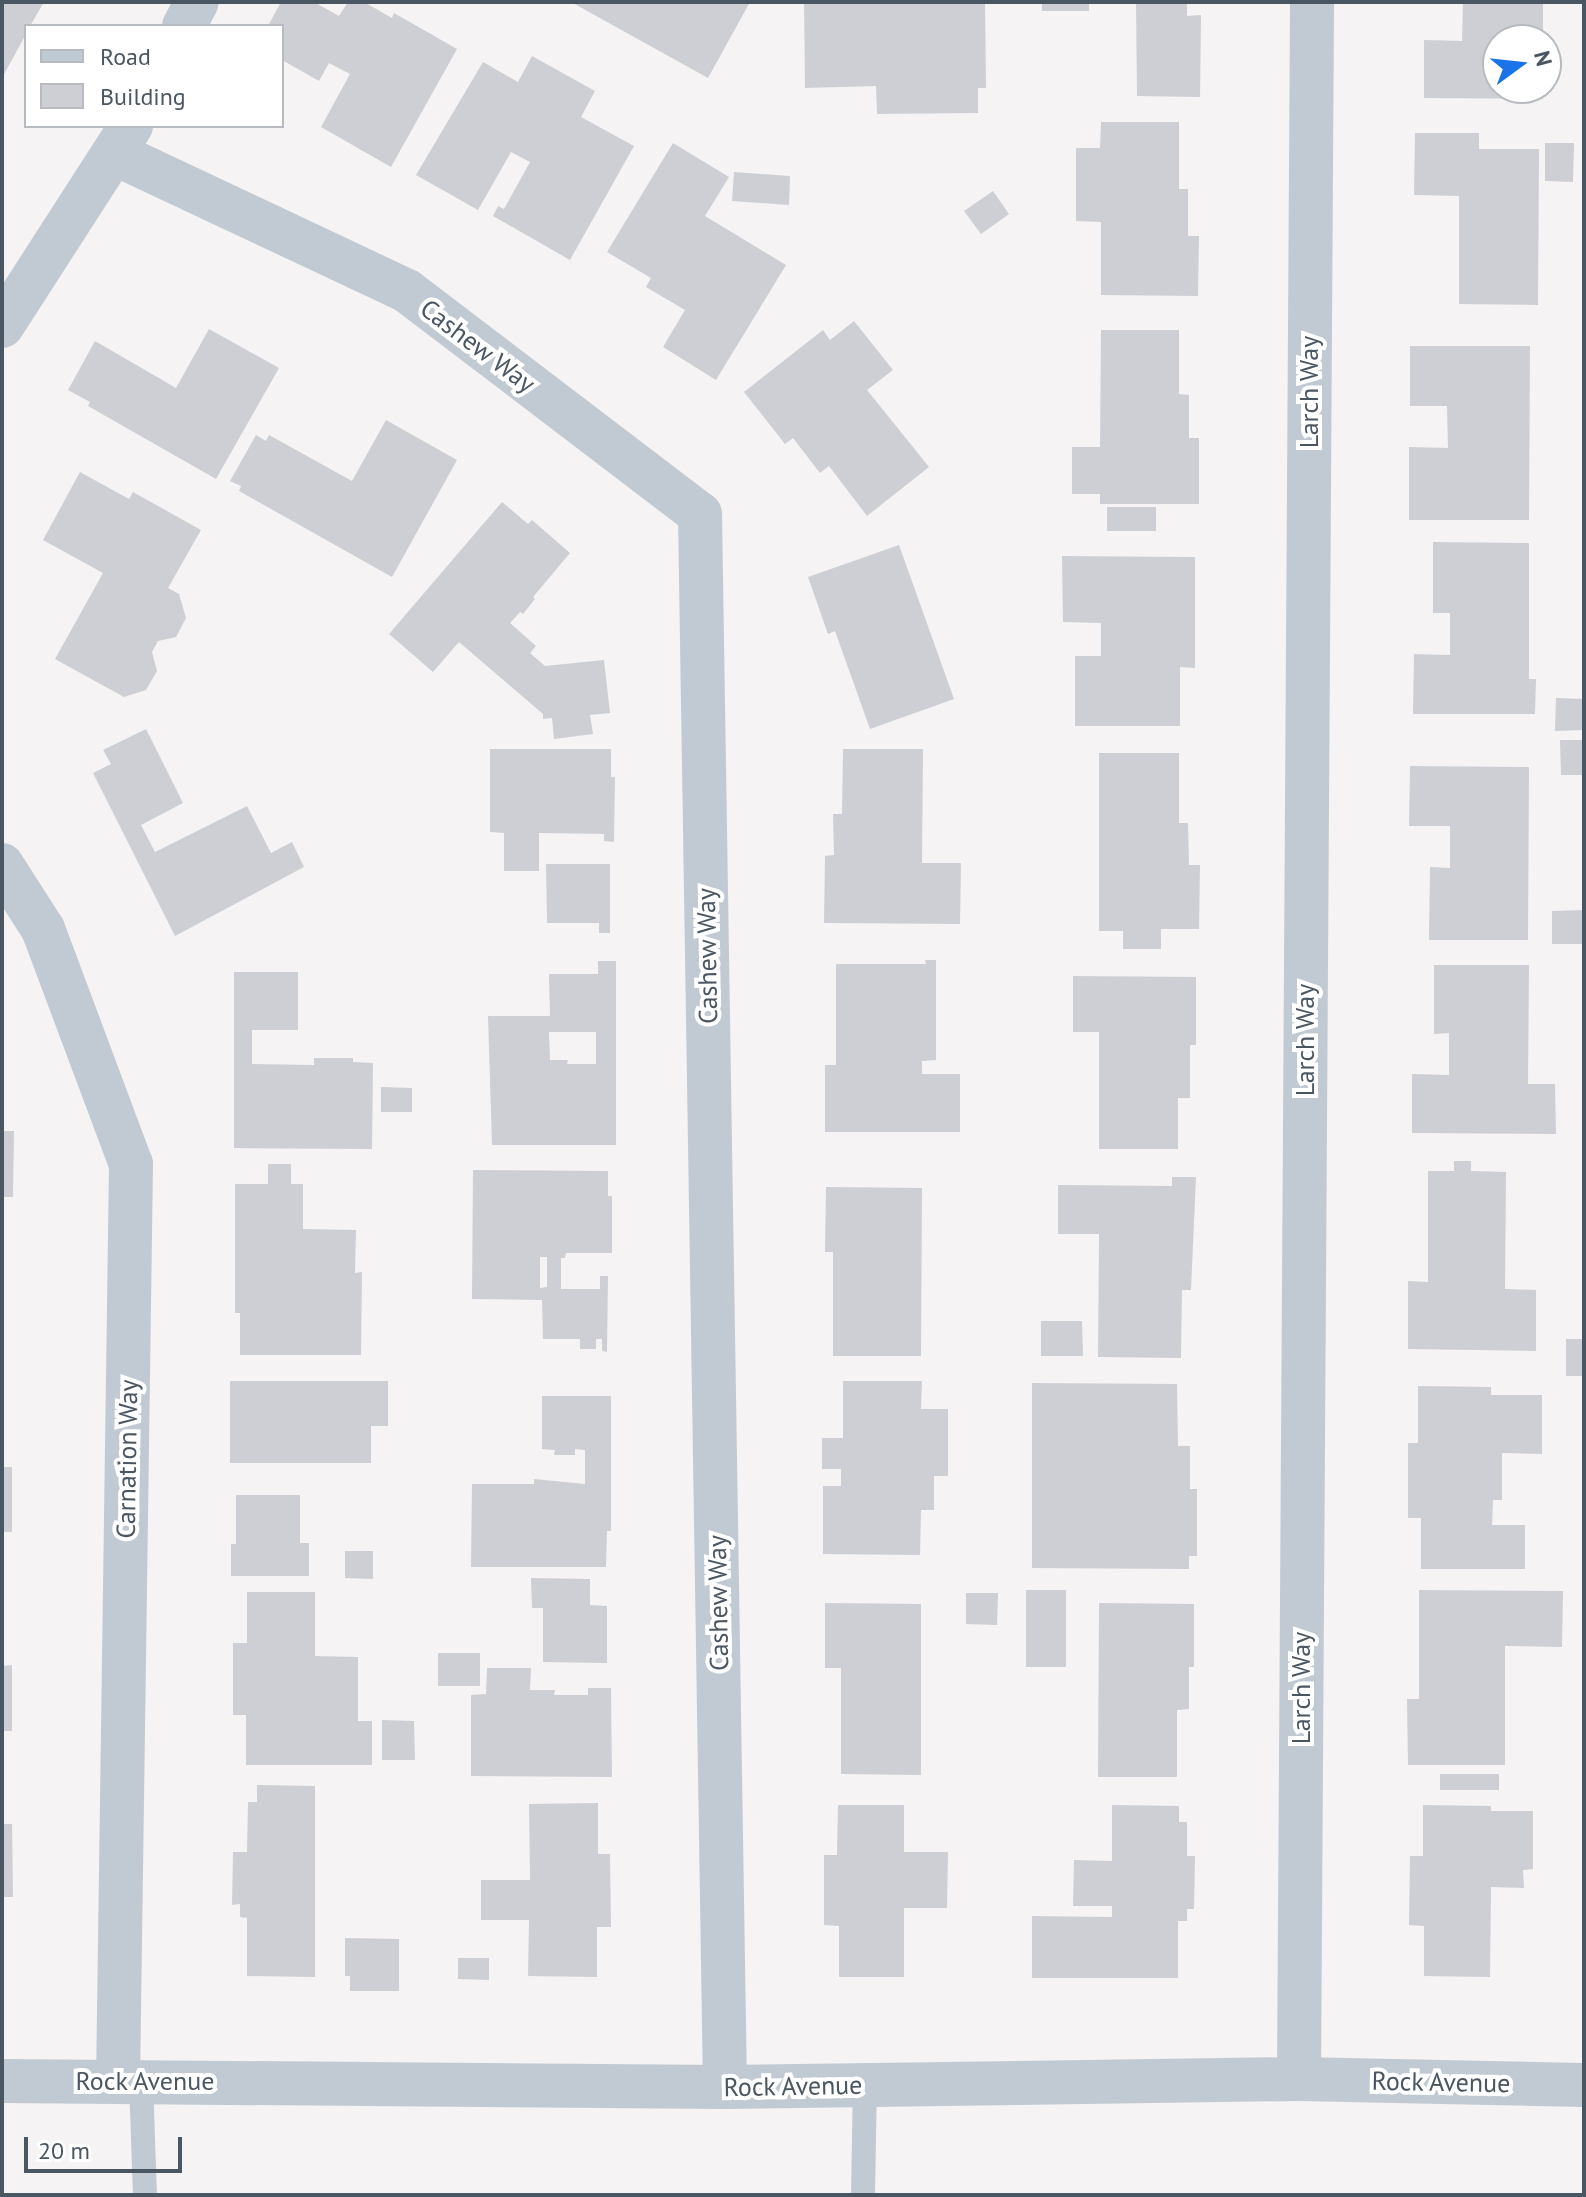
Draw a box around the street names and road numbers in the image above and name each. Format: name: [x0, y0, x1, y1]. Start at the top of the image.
street label: Cashew Way: [414, 292, 542, 400]
street label: Larch Way: [1293, 335, 1325, 449]
street label: Cashew Way: [690, 887, 724, 1025]
street label: Larch Way: [1289, 983, 1321, 1097]
street label: Carnation Way: [110, 1379, 144, 1539]
street label: Cashew Way: [701, 1534, 735, 1672]
street label: Larch Way: [1285, 1631, 1317, 1745]
street label: Rock Avenue: [75, 2065, 215, 2097]
street label: Rock Avenue: [1370, 2065, 1512, 2099]
street label: Rock Avenue: [722, 2069, 864, 2103]

